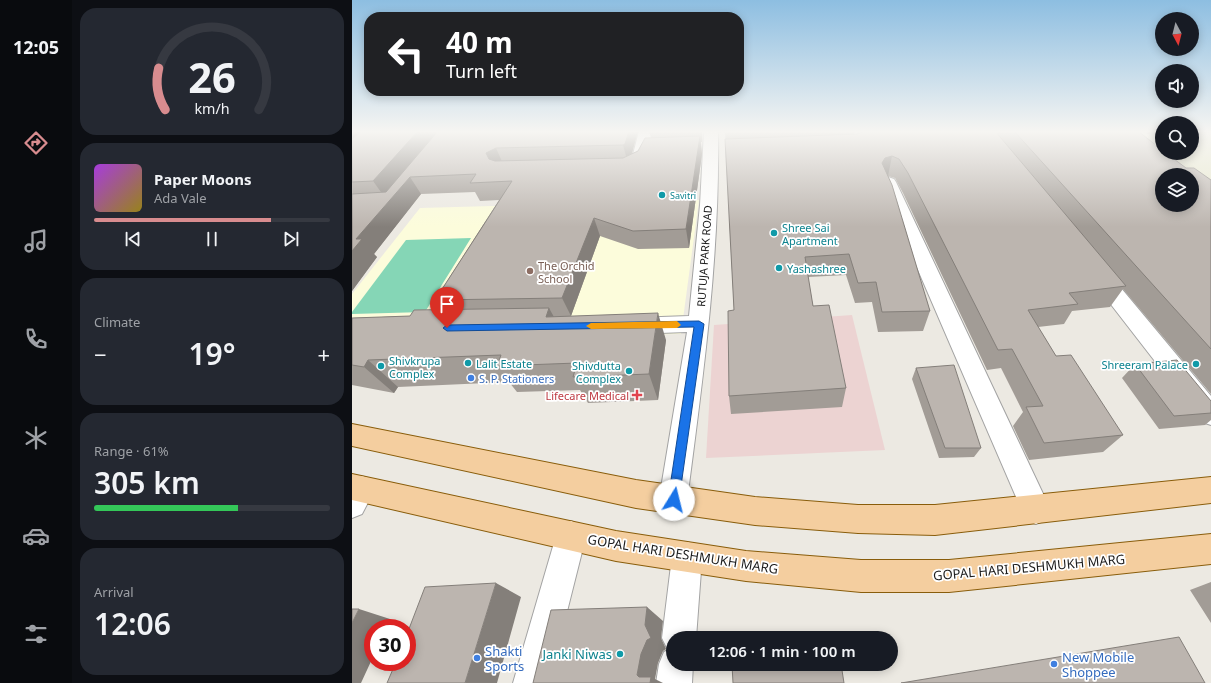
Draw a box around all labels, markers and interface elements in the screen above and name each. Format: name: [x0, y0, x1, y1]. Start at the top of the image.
north arrow: [1155, 12, 1199, 56]
map controls: [1155, 12, 1199, 212]
text: 40 m: [446, 23, 513, 61]
icon: left: [380, 28, 432, 80]
text: 12:05: [13, 35, 59, 59]
text: 26: [188, 48, 236, 104]
text: Turn left: [446, 59, 517, 83]
button: sound: [1155, 64, 1199, 108]
text: km/h: [194, 98, 230, 117]
button: search: [1155, 116, 1199, 160]
icon: directions: [22, 129, 50, 157]
button: layers: [1155, 168, 1199, 212]
text: Paper Moons: [154, 169, 252, 189]
text: Ada Vale: [154, 189, 207, 207]
place label: Savitri: [670, 189, 696, 202]
marker: Savitri: [657, 190, 667, 200]
street label: RUTUJA PARK ROAD: [693, 205, 715, 307]
place label: Shree Sai Apartment: [782, 220, 838, 248]
icon: music: [22, 227, 50, 255]
icon: previous: [122, 228, 144, 250]
icon: pause: [201, 228, 223, 250]
icon: next: [280, 228, 302, 250]
marker: Shree Sai Apartment: [769, 228, 779, 238]
place label: The Orchid School: [538, 258, 595, 286]
place label: Yashashree: [787, 261, 846, 276]
marker: Yashashree: [774, 263, 784, 273]
marker: The Orchid School: [525, 266, 535, 276]
pin: [430, 287, 464, 328]
icon: arrive: [436, 293, 458, 315]
text: Climate: [94, 313, 140, 331]
icon: phone: [22, 325, 50, 353]
text: 19°: [188, 333, 236, 374]
text: −: [94, 339, 107, 369]
text: +: [317, 339, 330, 369]
place label: Shivkrupa Complex: [389, 353, 440, 381]
place label: Lalit Estate: [476, 356, 532, 371]
place label: Shreeram Palace: [1101, 357, 1188, 372]
marker: Lalit Estate: [463, 358, 473, 368]
place label: Shivdutta Complex: [572, 358, 621, 386]
marker: Shreeram Palace: [1191, 359, 1201, 369]
marker: Shivkrupa Complex: [376, 361, 386, 371]
marker: Shivdutta Complex: [624, 366, 634, 376]
place label: S. P. Stationers: [479, 371, 554, 386]
marker: S. P. Stationers: [466, 373, 476, 383]
place label: Lifecare Medical: [545, 388, 629, 403]
marker: Lifecare Medical: [632, 390, 642, 400]
icon: climate: [22, 424, 50, 452]
text: Range · 61%: [94, 442, 169, 460]
text: 305 km: [94, 462, 200, 503]
position arrow: [653, 479, 695, 521]
icon: car: [22, 522, 50, 550]
street label: GOPAL HARI DESHMUKH MARG: [586, 530, 780, 578]
street label: GOPAL HARI DESHMUKH MARG: [932, 550, 1126, 584]
text: Arrival: [94, 583, 134, 601]
text: 12:06: [94, 603, 171, 644]
speed limit sign: 30: [364, 619, 416, 671]
icon: filters: [22, 620, 50, 648]
text: 12:06 · 1 min · 100 m: [708, 641, 856, 661]
place label: Shakti Sports: [485, 642, 524, 675]
place label: Janki Niwas: [540, 645, 612, 663]
place label: New Mobile Shoppee: [1062, 648, 1134, 681]
marker: Janki Niwas: [615, 649, 625, 659]
marker: Shakti Sports: [472, 653, 482, 663]
marker: New Mobile Shoppee: [1049, 659, 1059, 669]

